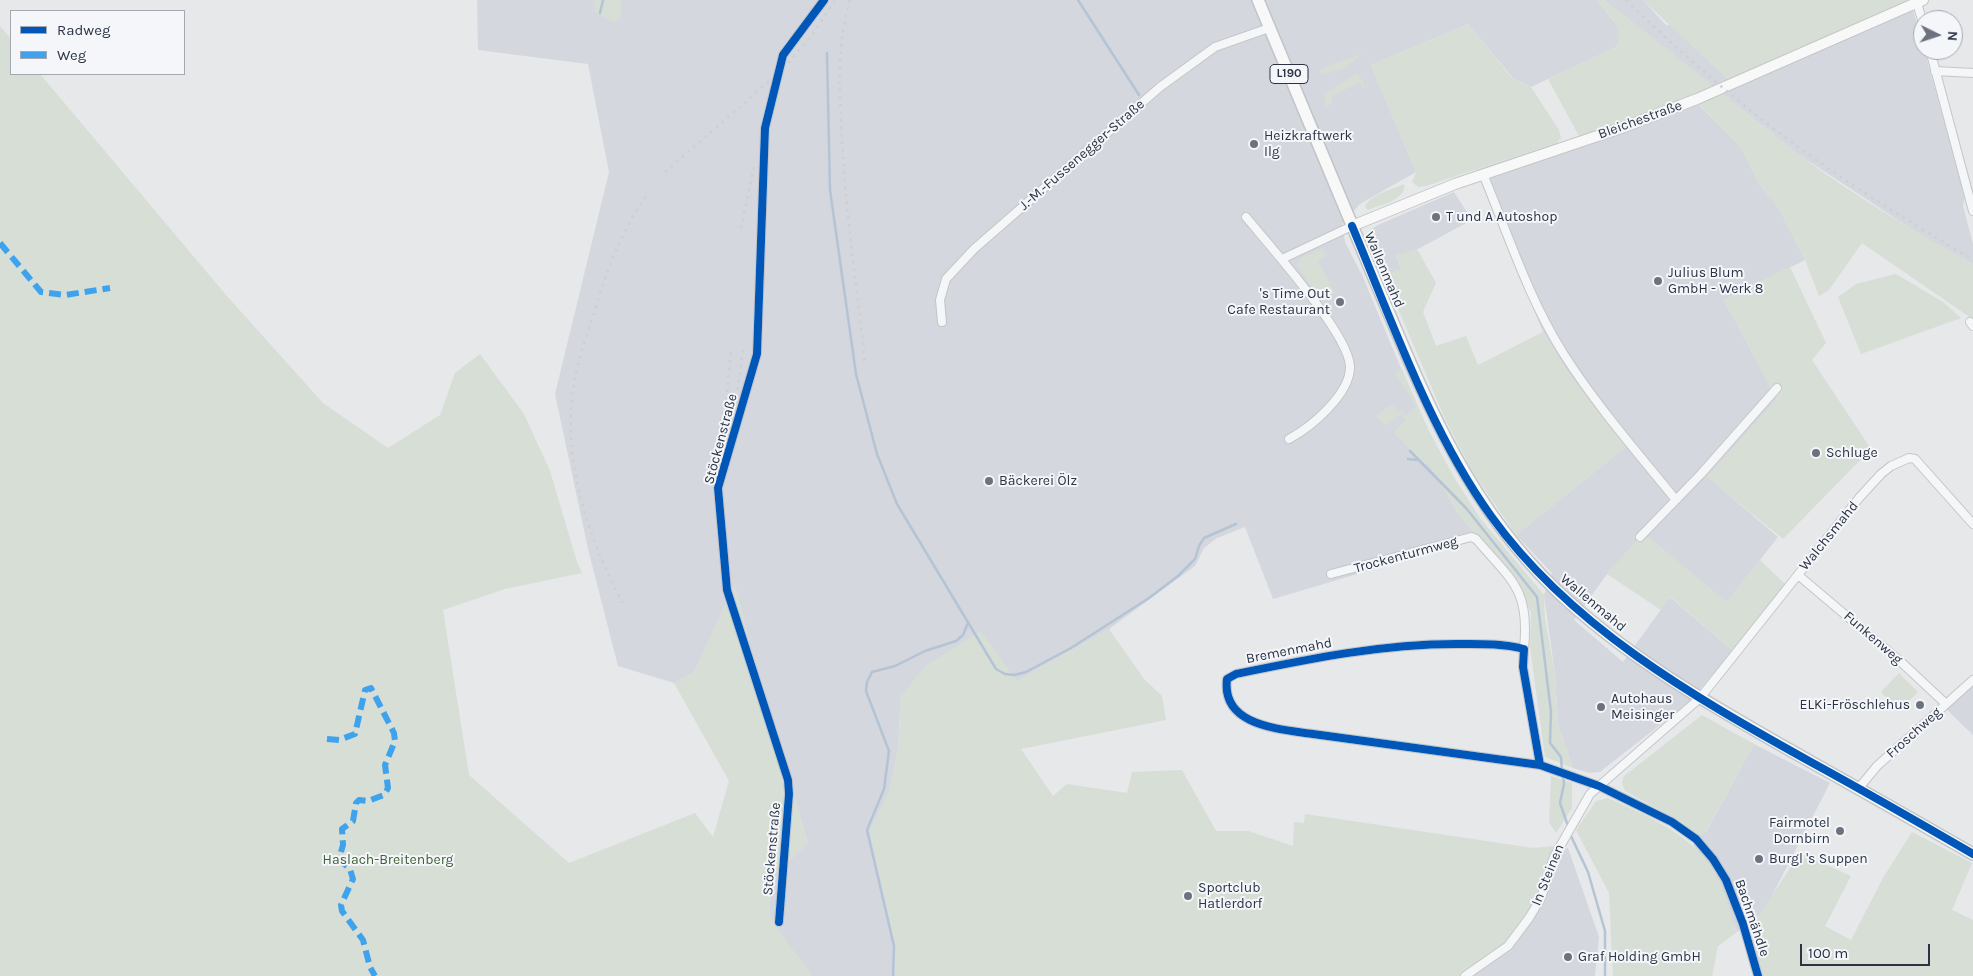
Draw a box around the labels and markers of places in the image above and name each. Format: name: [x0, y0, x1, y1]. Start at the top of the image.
place label: Heizkraftwerk Ilg: [1264, 128, 1352, 160]
marker: Heizkraftwerk Ilg: [1248, 138, 1260, 150]
place label: T und A Autoshop: [1446, 209, 1557, 225]
marker: T und A Autoshop: [1430, 211, 1442, 223]
place label: Julius Blum GmbH - Werk 8: [1668, 265, 1763, 298]
marker: Julius Blum GmbH - Werk 8: [1652, 275, 1664, 287]
place label: 's Time Out Cafe Restaurant: [1227, 286, 1330, 318]
marker: 's Time Out Cafe Restaurant: [1334, 296, 1346, 308]
place label: Schluge: [1826, 445, 1878, 461]
marker: Schluge: [1810, 447, 1822, 459]
place label: Bäckerei Ölz: [999, 473, 1077, 489]
marker: Bäckerei Ölz: [983, 475, 995, 487]
place label: Autohaus Meisinger: [1611, 691, 1674, 724]
place label: ELKi-Fröschlehus: [1800, 697, 1910, 713]
marker: ELKi-Fröschlehus: [1914, 699, 1926, 711]
marker: Autohaus Meisinger: [1595, 701, 1607, 713]
place label: Fairmotel Dornbirn: [1769, 815, 1830, 848]
marker: Fairmotel Dornbirn: [1834, 825, 1846, 837]
place label: Burgl 's Suppen: [1769, 851, 1868, 867]
marker: Burgl 's Suppen: [1753, 853, 1765, 865]
place label: Sportclub Hatlerdorf: [1198, 880, 1262, 912]
marker: Sportclub Hatlerdorf: [1182, 890, 1194, 902]
place label: Graf Holding GmbH: [1578, 949, 1701, 965]
marker: Graf Holding GmbH: [1562, 951, 1574, 963]

